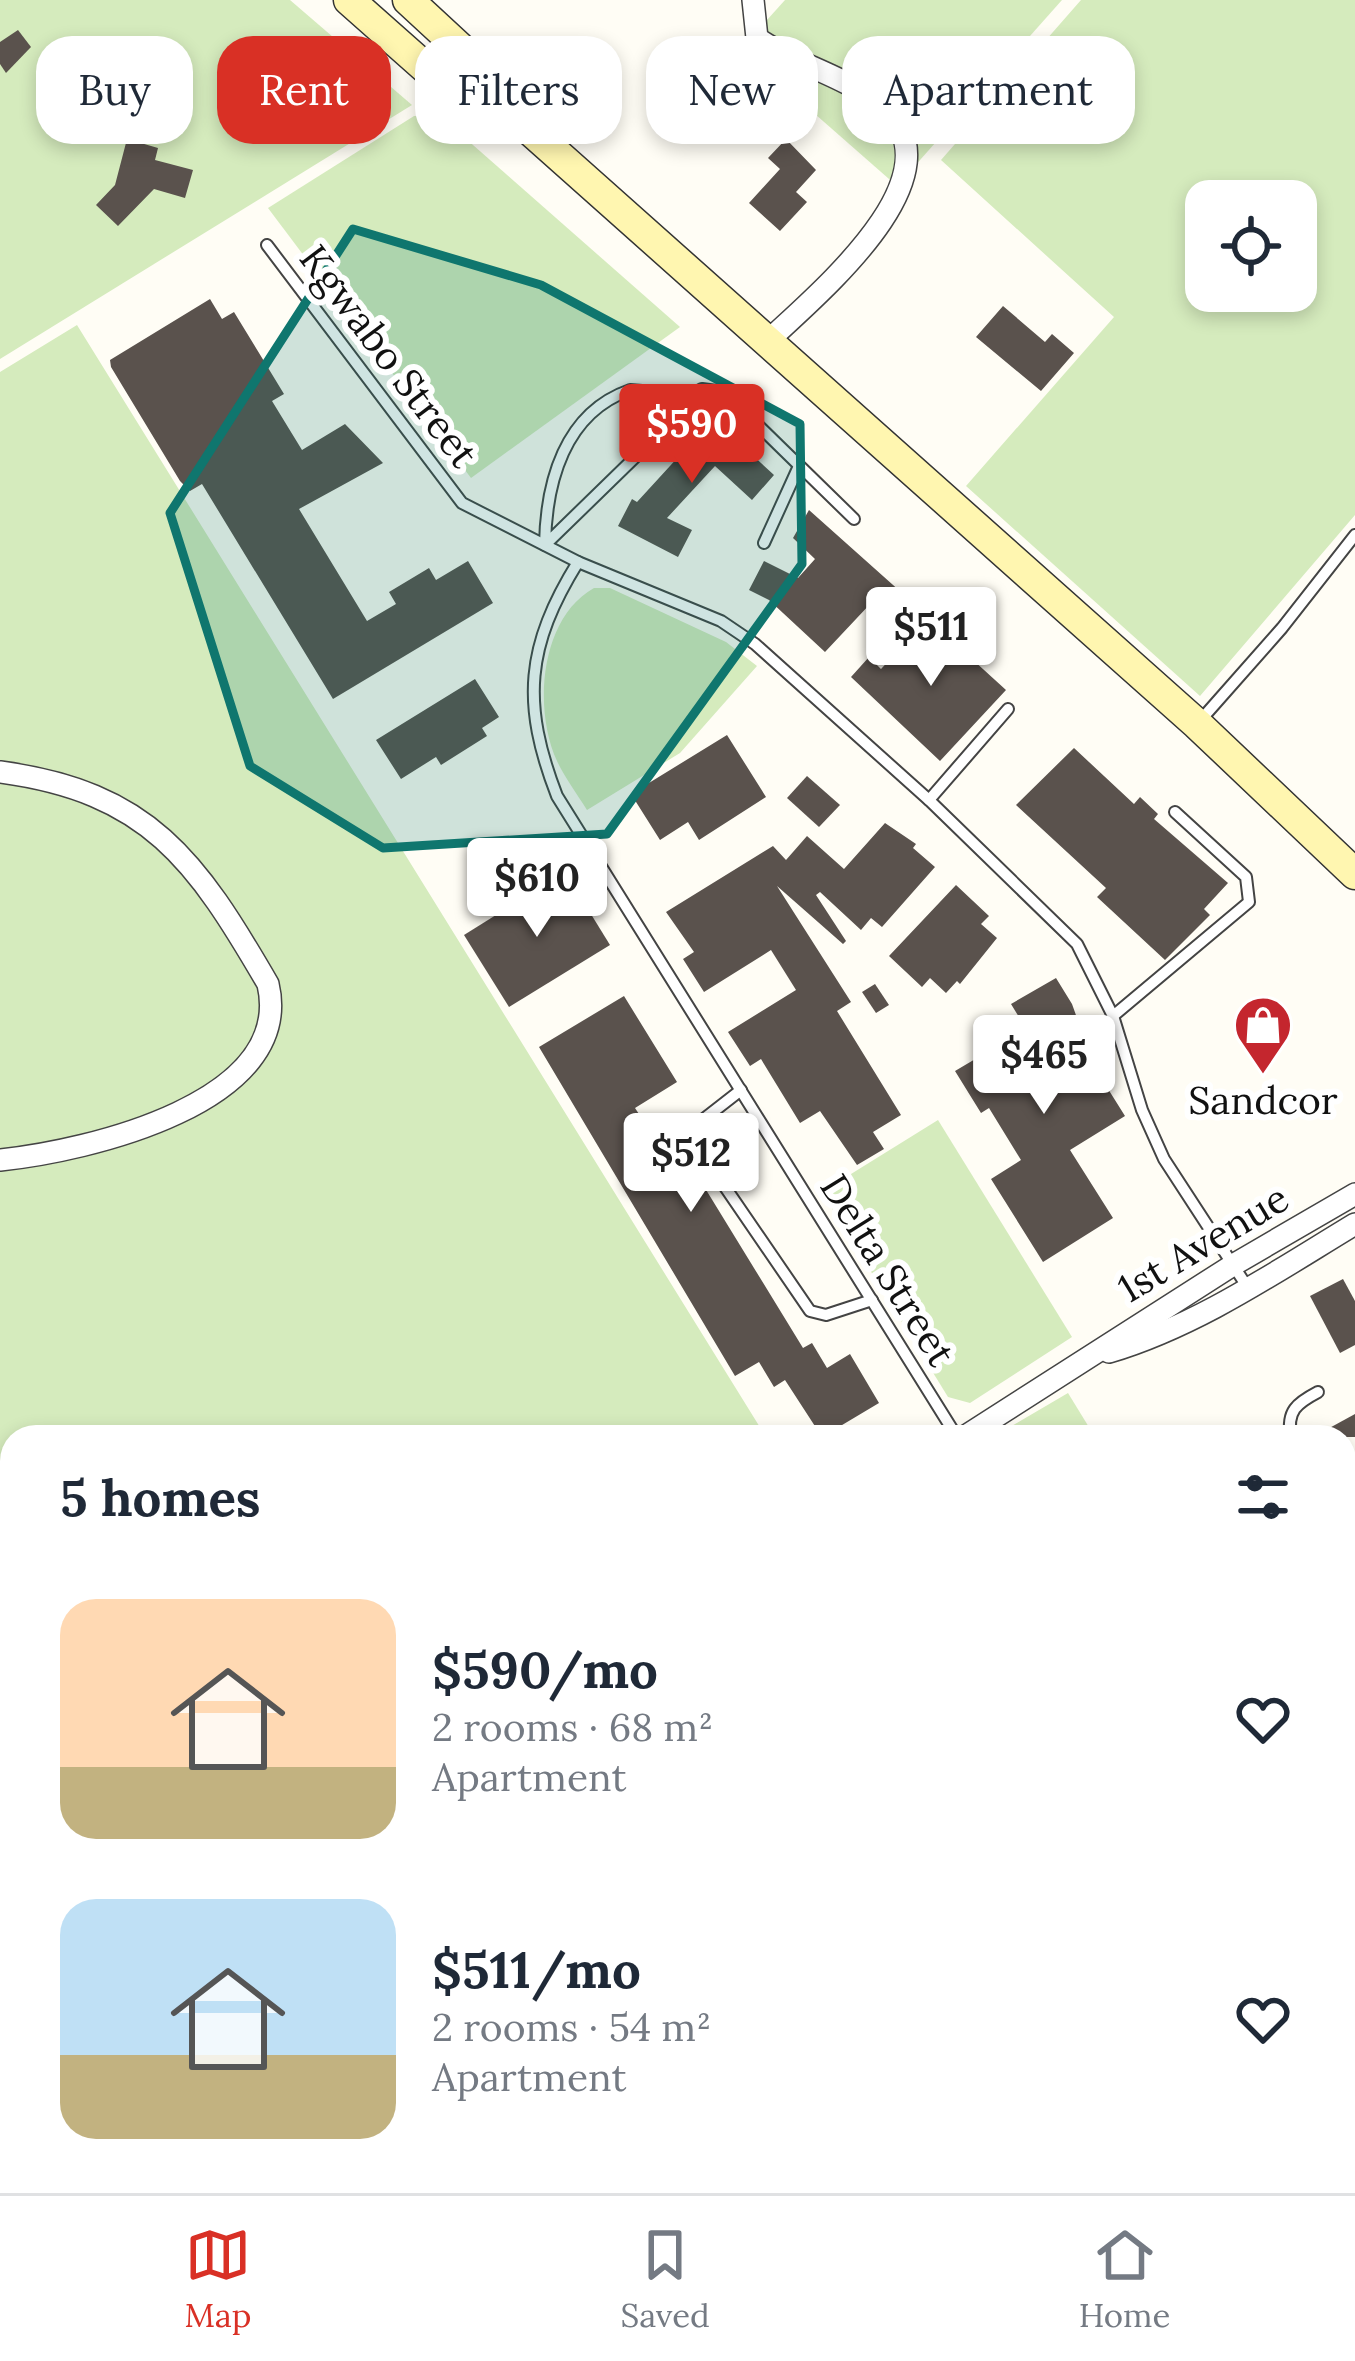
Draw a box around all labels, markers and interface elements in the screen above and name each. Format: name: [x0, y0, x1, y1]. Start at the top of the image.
chip: Buy: [36, 36, 193, 144]
chip: Rent: [217, 36, 391, 144]
chip: Filters: [415, 36, 622, 144]
chip: New: [646, 36, 818, 144]
chip: Apartment: [842, 36, 1135, 144]
map controls: [1185, 180, 1317, 312]
button: locate: [1185, 180, 1317, 312]
street label: Kgwabo Street: [289, 235, 489, 477]
pin: $590: [621, 384, 763, 486]
text: $590: [646, 398, 738, 448]
pin: $511: [860, 587, 1002, 689]
text: $511: [893, 601, 969, 651]
pin: $610: [466, 838, 608, 940]
text: $610: [494, 852, 580, 902]
shop icon: Sandcor: [1232, 994, 1294, 1076]
pin: $465: [973, 1015, 1115, 1117]
text: $465: [1000, 1029, 1088, 1079]
place label: Sandcor: [1188, 1075, 1338, 1125]
pin: $512: [620, 1113, 762, 1215]
text: $512: [651, 1127, 731, 1177]
street label: Delta Street: [809, 1165, 967, 1375]
street label: 1st Avenue: [1109, 1173, 1297, 1313]
icon: filters: [1230, 1464, 1296, 1530]
text: 5 homes: [60, 1465, 261, 1530]
text: $590/mo: [432, 1637, 658, 1702]
icon: home: [156, 1647, 300, 1791]
icon: heart: [1230, 1686, 1296, 1752]
text: 2 rooms · 68 m²: [432, 1702, 713, 1752]
text: Apartment: [432, 1752, 627, 1802]
text: $511/mo: [432, 1937, 641, 2002]
icon: home: [156, 1947, 300, 2091]
icon: heart: [1230, 1986, 1296, 2052]
text: 2 rooms · 54 m²: [432, 2002, 711, 2052]
text: Apartment: [432, 2052, 627, 2102]
tab: Map: [184, 2222, 252, 2336]
tab: Saved: [620, 2222, 710, 2336]
tab: Home: [1079, 2222, 1170, 2336]

